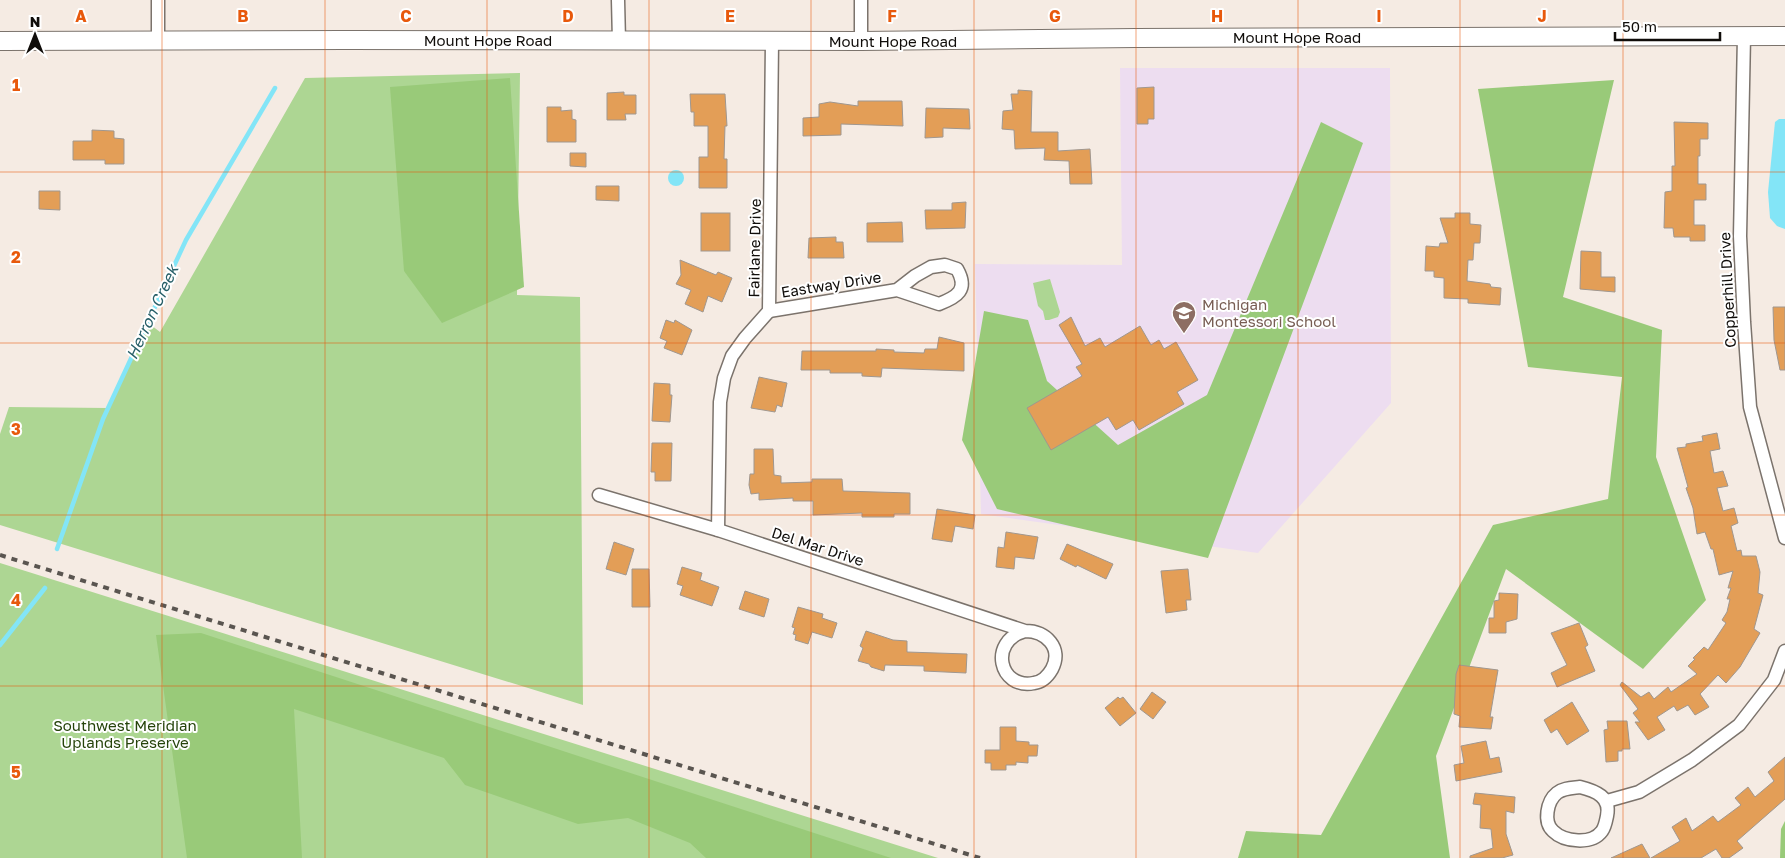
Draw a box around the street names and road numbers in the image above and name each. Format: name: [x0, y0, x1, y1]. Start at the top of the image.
street label: Mount Hope Road: [1233, 28, 1361, 46]
street label: Mount Hope Road: [424, 31, 552, 49]
street label: Mount Hope Road: [829, 32, 957, 50]
street label: Fairlane Drive: [744, 198, 764, 298]
street label: Copperhill Drive: [1715, 231, 1739, 348]
street label: Eastway Drive: [780, 267, 883, 301]
street label: Del Mar Drive: [770, 523, 867, 569]

